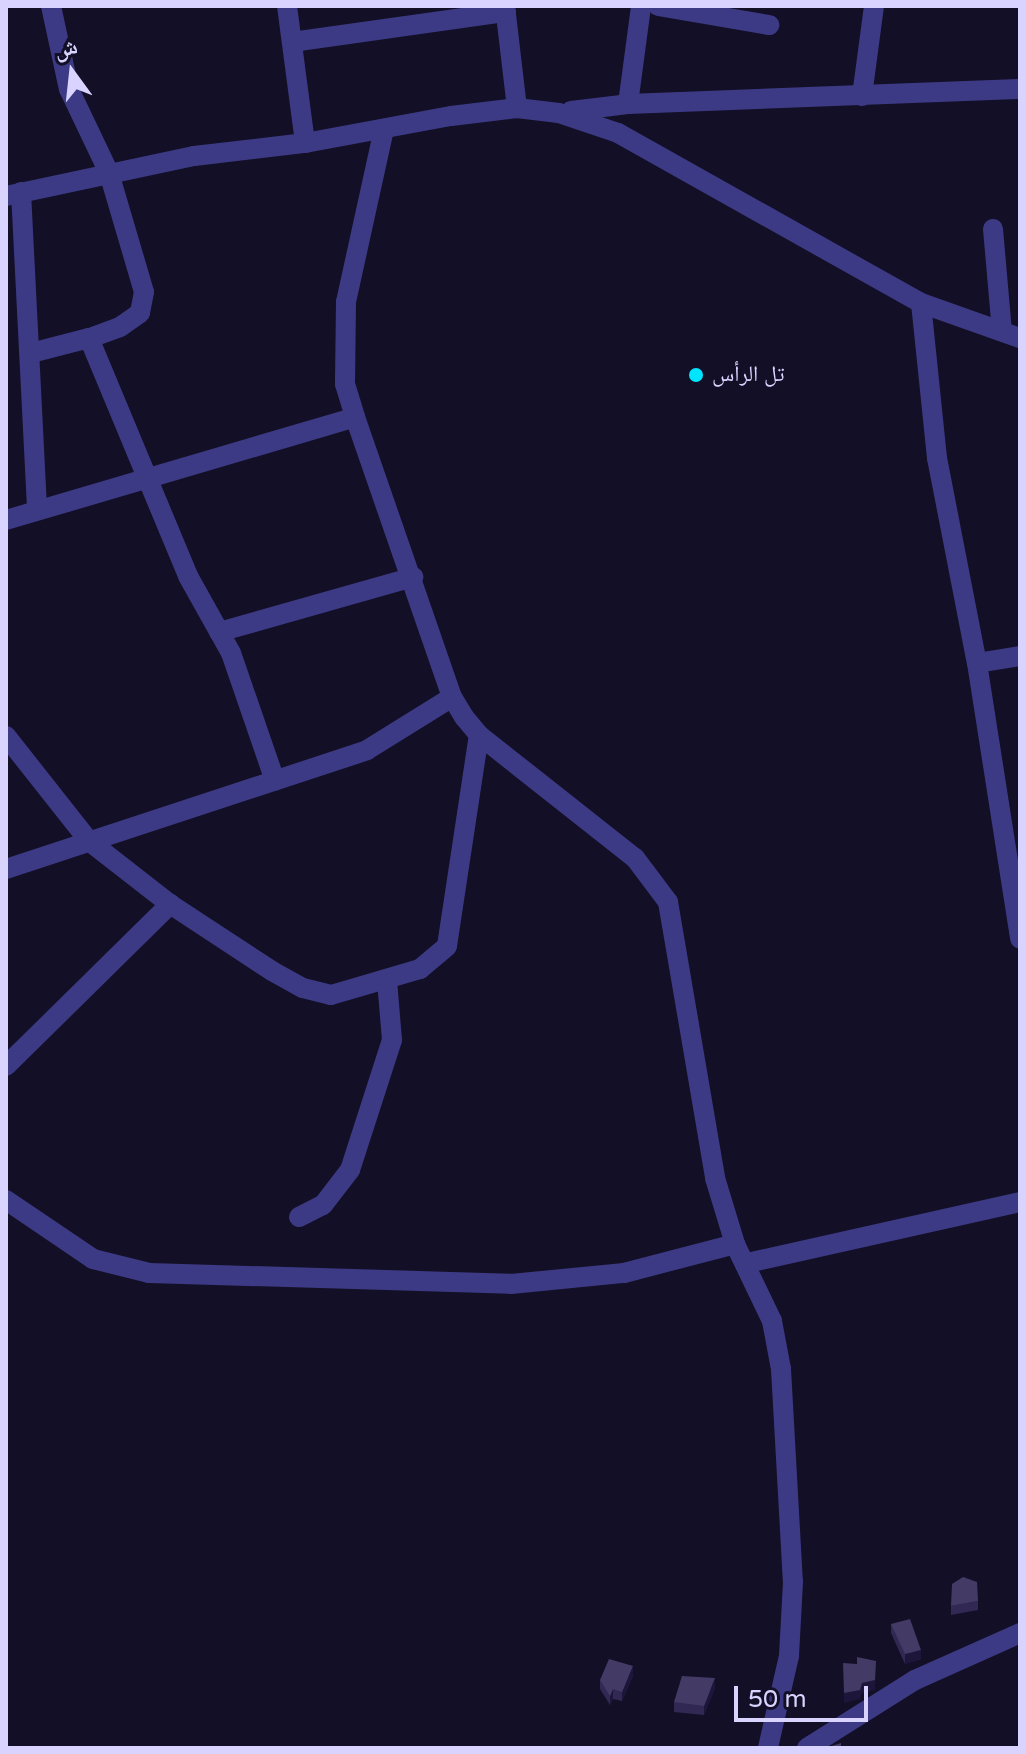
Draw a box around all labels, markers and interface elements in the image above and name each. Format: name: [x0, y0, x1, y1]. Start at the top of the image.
north arrow: [32, 32, 112, 112]
text: ش: [51, 33, 80, 64]
place label: تل الرأس: [712, 362, 785, 388]
marker: تل الرأس: [687, 366, 705, 384]
scale bar: [738, 1670, 872, 1720]
text: 50 m: [748, 1685, 806, 1714]

